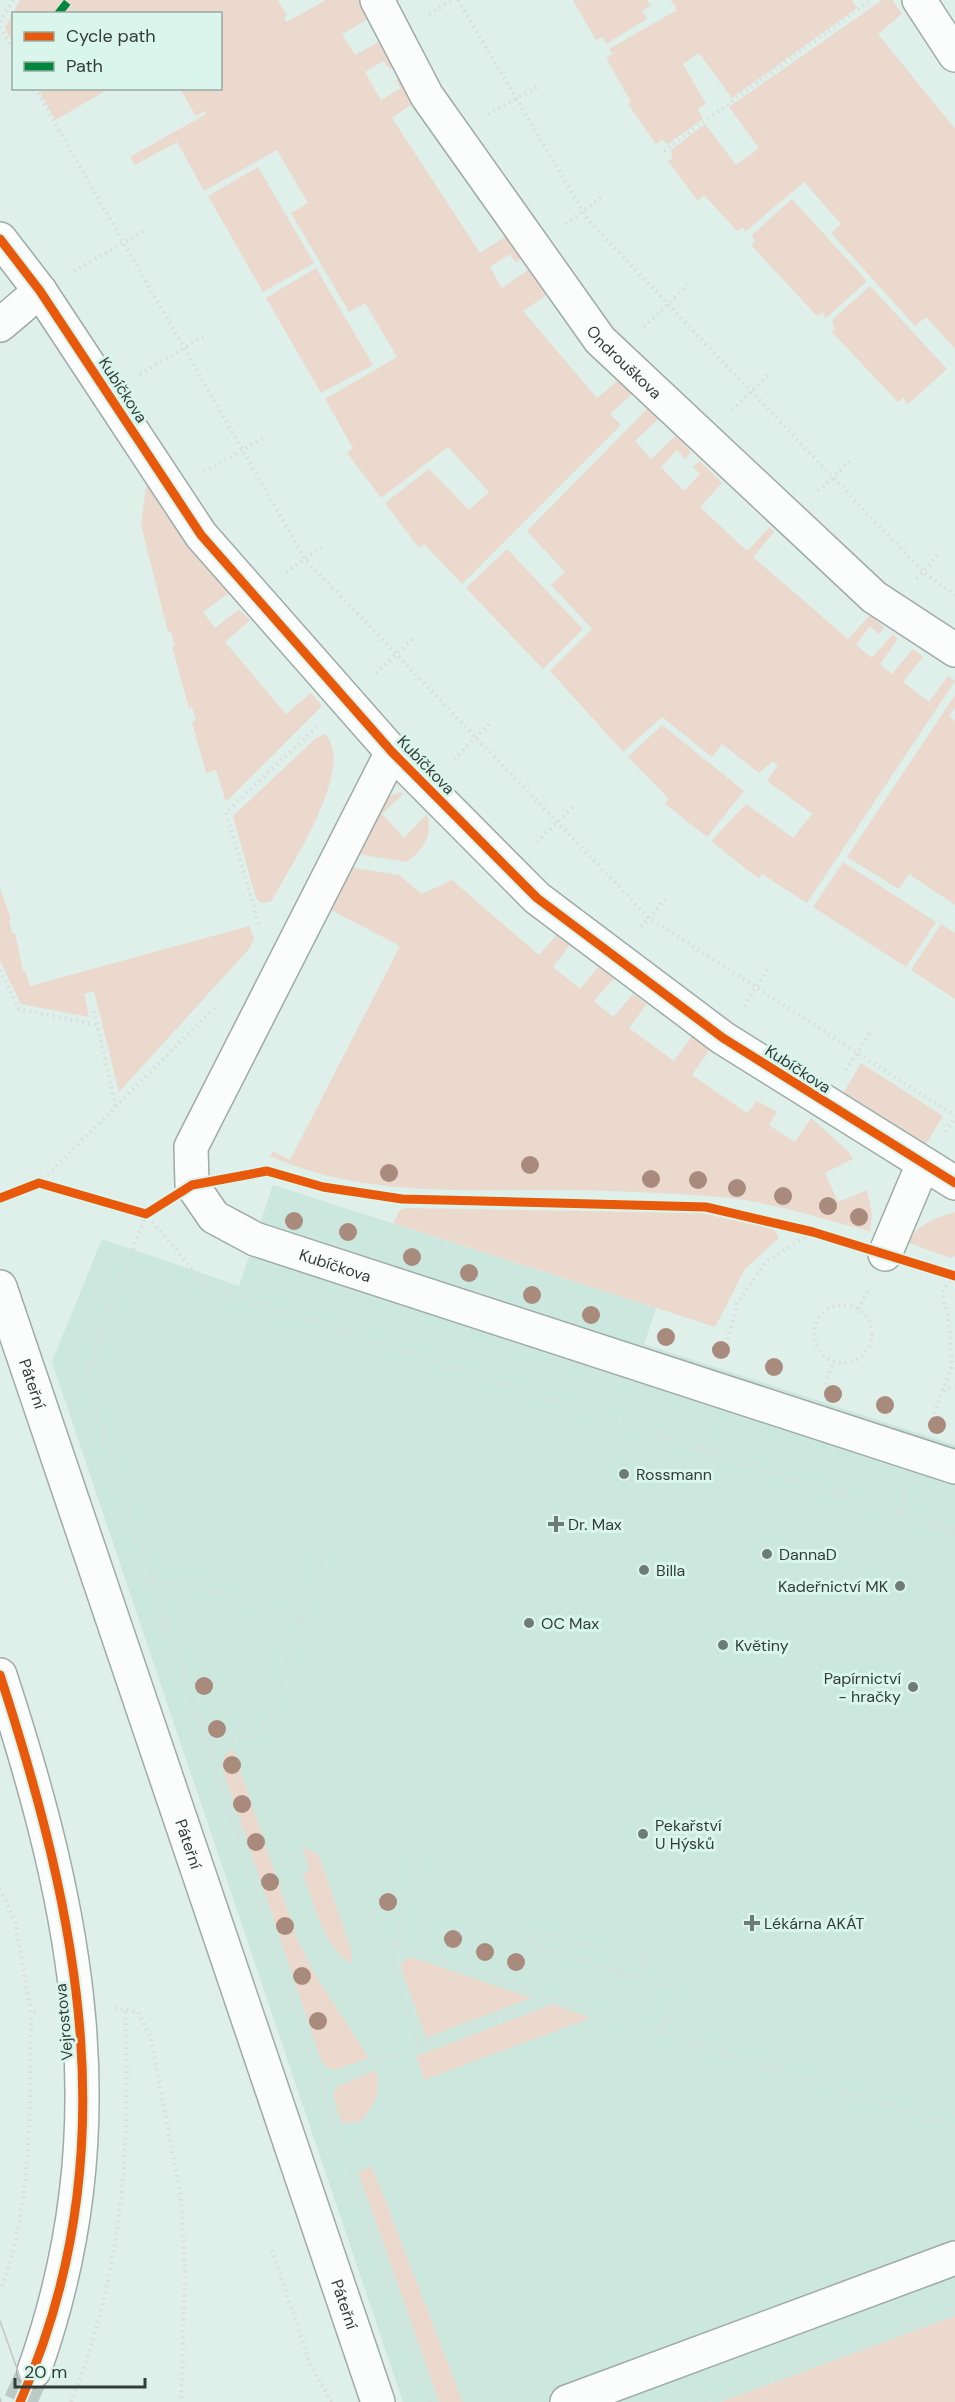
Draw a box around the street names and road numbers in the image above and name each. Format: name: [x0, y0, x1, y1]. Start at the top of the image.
street label: Ondrouškova: [582, 321, 666, 403]
street label: Kubíčkova: [94, 353, 152, 427]
street label: Kubíčkova: [393, 731, 459, 799]
street label: Kubíčkova: [761, 1040, 835, 1098]
street label: Kubíčkova: [297, 1244, 374, 1287]
street label: Páteřní: [15, 1356, 51, 1412]
street label: Páteřní: [171, 1816, 207, 1872]
street label: Vejrostova: [50, 1983, 78, 2061]
street label: Páteřní: [327, 2276, 363, 2332]

